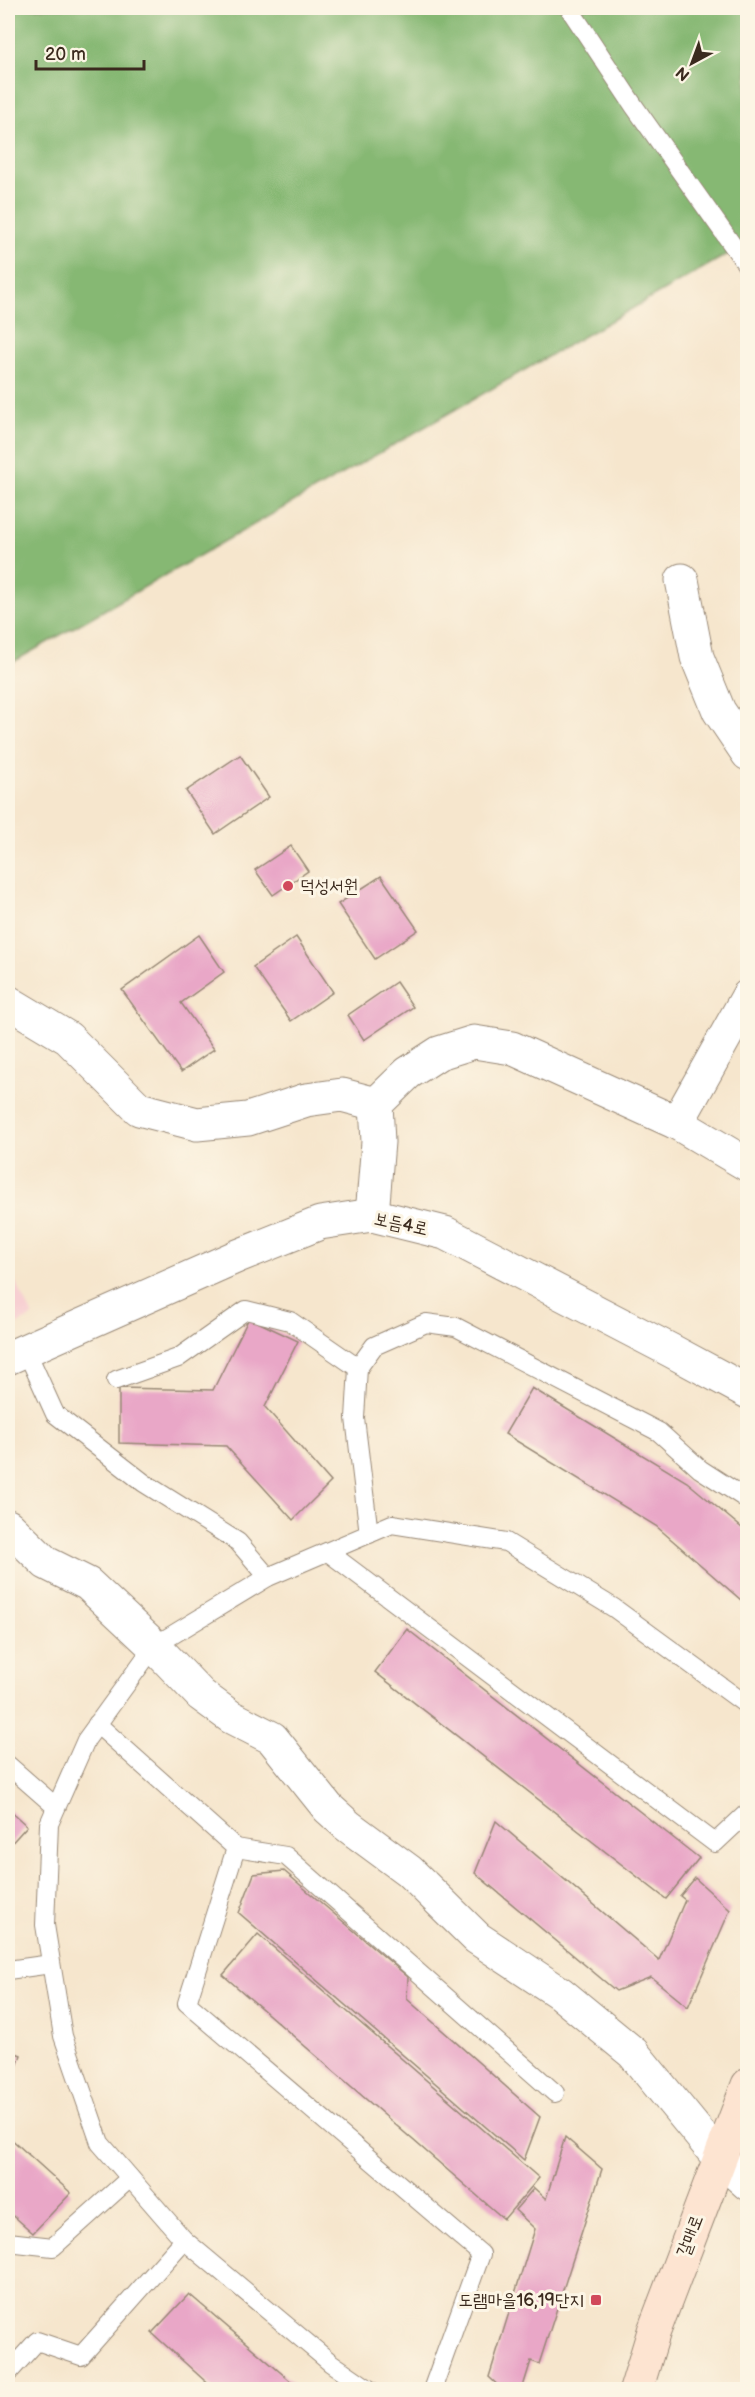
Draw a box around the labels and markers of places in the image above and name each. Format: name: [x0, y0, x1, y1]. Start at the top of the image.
place label: 덕성서원: [300, 876, 358, 897]
marker: 덕성서원: [281, 879, 295, 893]
place label: 도램마을16,19단지: [458, 2290, 584, 2311]
marker: 도램마을16,19단지: [589, 2293, 603, 2307]

